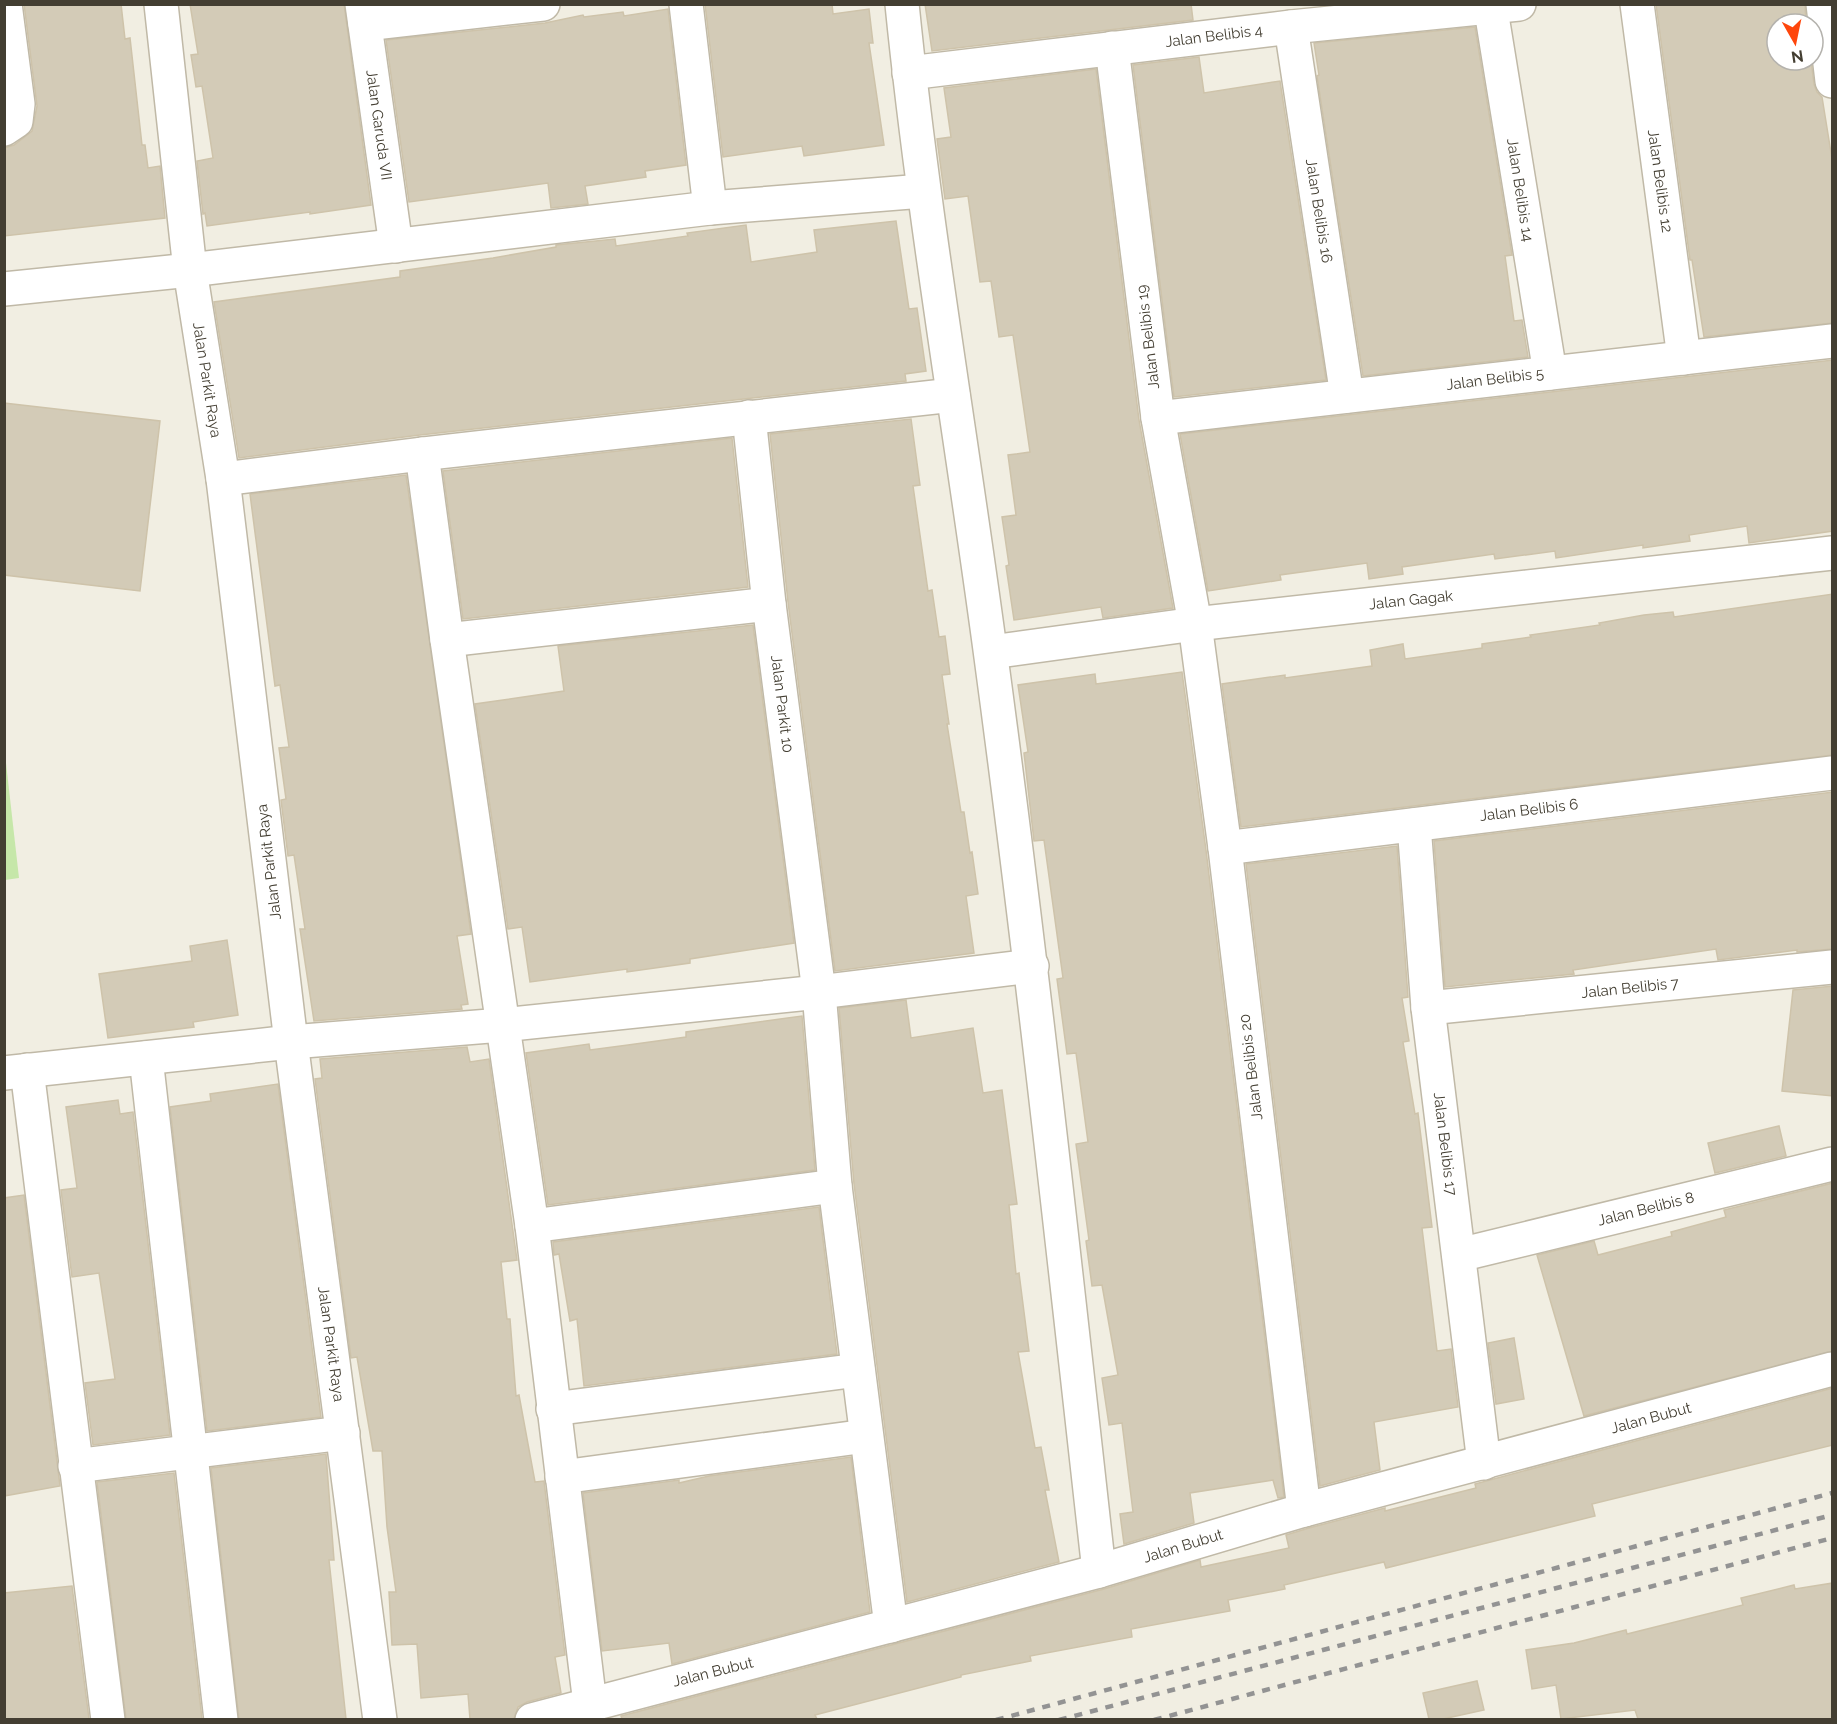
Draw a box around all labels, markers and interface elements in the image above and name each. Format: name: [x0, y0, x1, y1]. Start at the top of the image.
north arrow: [1765, 12, 1825, 72]
street label: Jalan Belibis 4: [1164, 21, 1264, 51]
text: N: [1790, 46, 1805, 67]
street label: Jalan Garuda VII: [362, 68, 396, 182]
street label: Jalan Belibis 12: [1644, 128, 1676, 234]
street label: Jalan Belibis 14: [1503, 137, 1537, 243]
street label: Jalan Belibis 16: [1302, 158, 1336, 264]
street label: Jalan Belibis 19: [1133, 284, 1163, 390]
street label: Jalan Parkit Raya: [189, 321, 225, 439]
street label: Jalan Belibis 5: [1445, 364, 1545, 394]
street label: Jalan Gagak: [1368, 587, 1454, 613]
street label: Jalan Parkit 10: [767, 654, 797, 754]
street label: Jalan Belibis 6: [1479, 795, 1579, 825]
street label: Jalan Parkit Raya: [253, 803, 285, 921]
street label: Jalan Belibis 7: [1580, 974, 1680, 1002]
street label: Jalan Belibis 20: [1236, 1013, 1266, 1121]
street label: Jalan Belibis 17: [1430, 1091, 1460, 1197]
street label: Jalan Belibis 8: [1596, 1188, 1696, 1230]
street label: Jalan Parkit Raya: [314, 1285, 348, 1403]
street label: Jalan Bubut: [1609, 1399, 1693, 1437]
street label: Jalan Bubut: [1141, 1525, 1225, 1567]
street label: Jalan Bubut: [671, 1653, 755, 1691]

